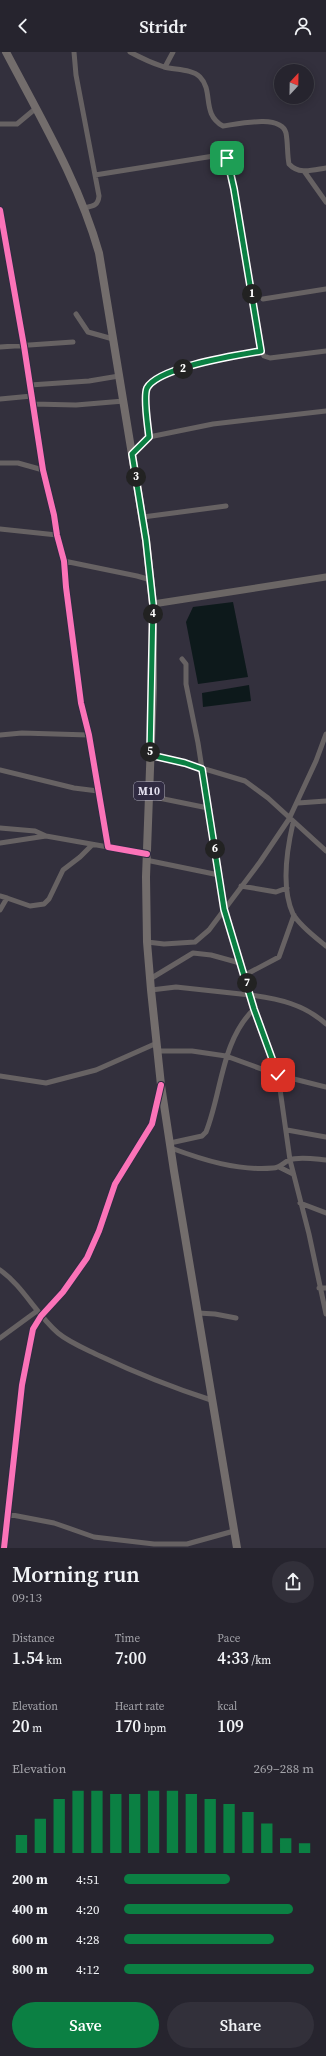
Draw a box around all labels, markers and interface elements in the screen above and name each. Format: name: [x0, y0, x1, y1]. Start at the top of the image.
text: Stridr: [139, 14, 187, 39]
icon: back: [12, 15, 34, 37]
icon: person: [292, 15, 314, 37]
north arrow: [274, 64, 314, 104]
map controls: [274, 64, 314, 104]
pin: [210, 141, 244, 175]
icon: arrive: [216, 147, 238, 169]
pin: 1: [242, 284, 262, 304]
text: 1: [249, 286, 255, 301]
pin: 2: [173, 359, 193, 379]
text: 2: [180, 361, 186, 376]
pin: 3: [126, 467, 146, 487]
text: 3: [133, 469, 139, 484]
pin: 4: [143, 604, 163, 624]
text: 4: [150, 606, 156, 621]
pin: 5: [140, 742, 160, 762]
text: 5: [147, 744, 153, 759]
road number: M10: [134, 782, 164, 800]
pin: 6: [205, 839, 225, 859]
text: 6: [212, 841, 218, 856]
pin: 7: [237, 973, 257, 993]
text: 7: [244, 975, 250, 990]
pin: [261, 1058, 295, 1092]
icon: check: [267, 1064, 289, 1086]
text: Morning run: [12, 1559, 140, 1589]
button: share: [272, 1561, 314, 1603]
text: 09:13: [12, 1589, 42, 1606]
text: Distance: [12, 1631, 55, 1646]
text: Time: [115, 1631, 140, 1646]
text: Pace: [217, 1631, 240, 1646]
text: 1.54: [12, 1646, 44, 1670]
text: 7:00: [115, 1646, 146, 1670]
text: 4:33: [217, 1646, 249, 1670]
text: km: [44, 1653, 62, 1668]
text: /km: [249, 1653, 271, 1668]
text: Elevation: [12, 1699, 58, 1714]
text: Heart rate: [115, 1699, 164, 1714]
text: kcal: [217, 1699, 237, 1714]
text: 20: [12, 1714, 30, 1738]
text: 170: [115, 1714, 141, 1738]
text: 109: [217, 1714, 244, 1738]
text: m: [30, 1721, 42, 1736]
text: bpm: [141, 1721, 166, 1736]
text: Elevation: [12, 1760, 66, 1777]
text: 269–288 m: [254, 1760, 314, 1777]
text: 200 m: [12, 1871, 48, 1888]
text: 4:51: [76, 1871, 99, 1888]
text: 400 m: [12, 1901, 48, 1918]
text: 4:20: [76, 1901, 99, 1918]
text: 600 m: [12, 1931, 48, 1948]
text: 4:28: [76, 1931, 99, 1948]
text: 800 m: [12, 1961, 48, 1978]
text: 4:12: [76, 1961, 99, 1978]
button: Save: [12, 2002, 159, 2048]
button: Share: [167, 2002, 314, 2048]

